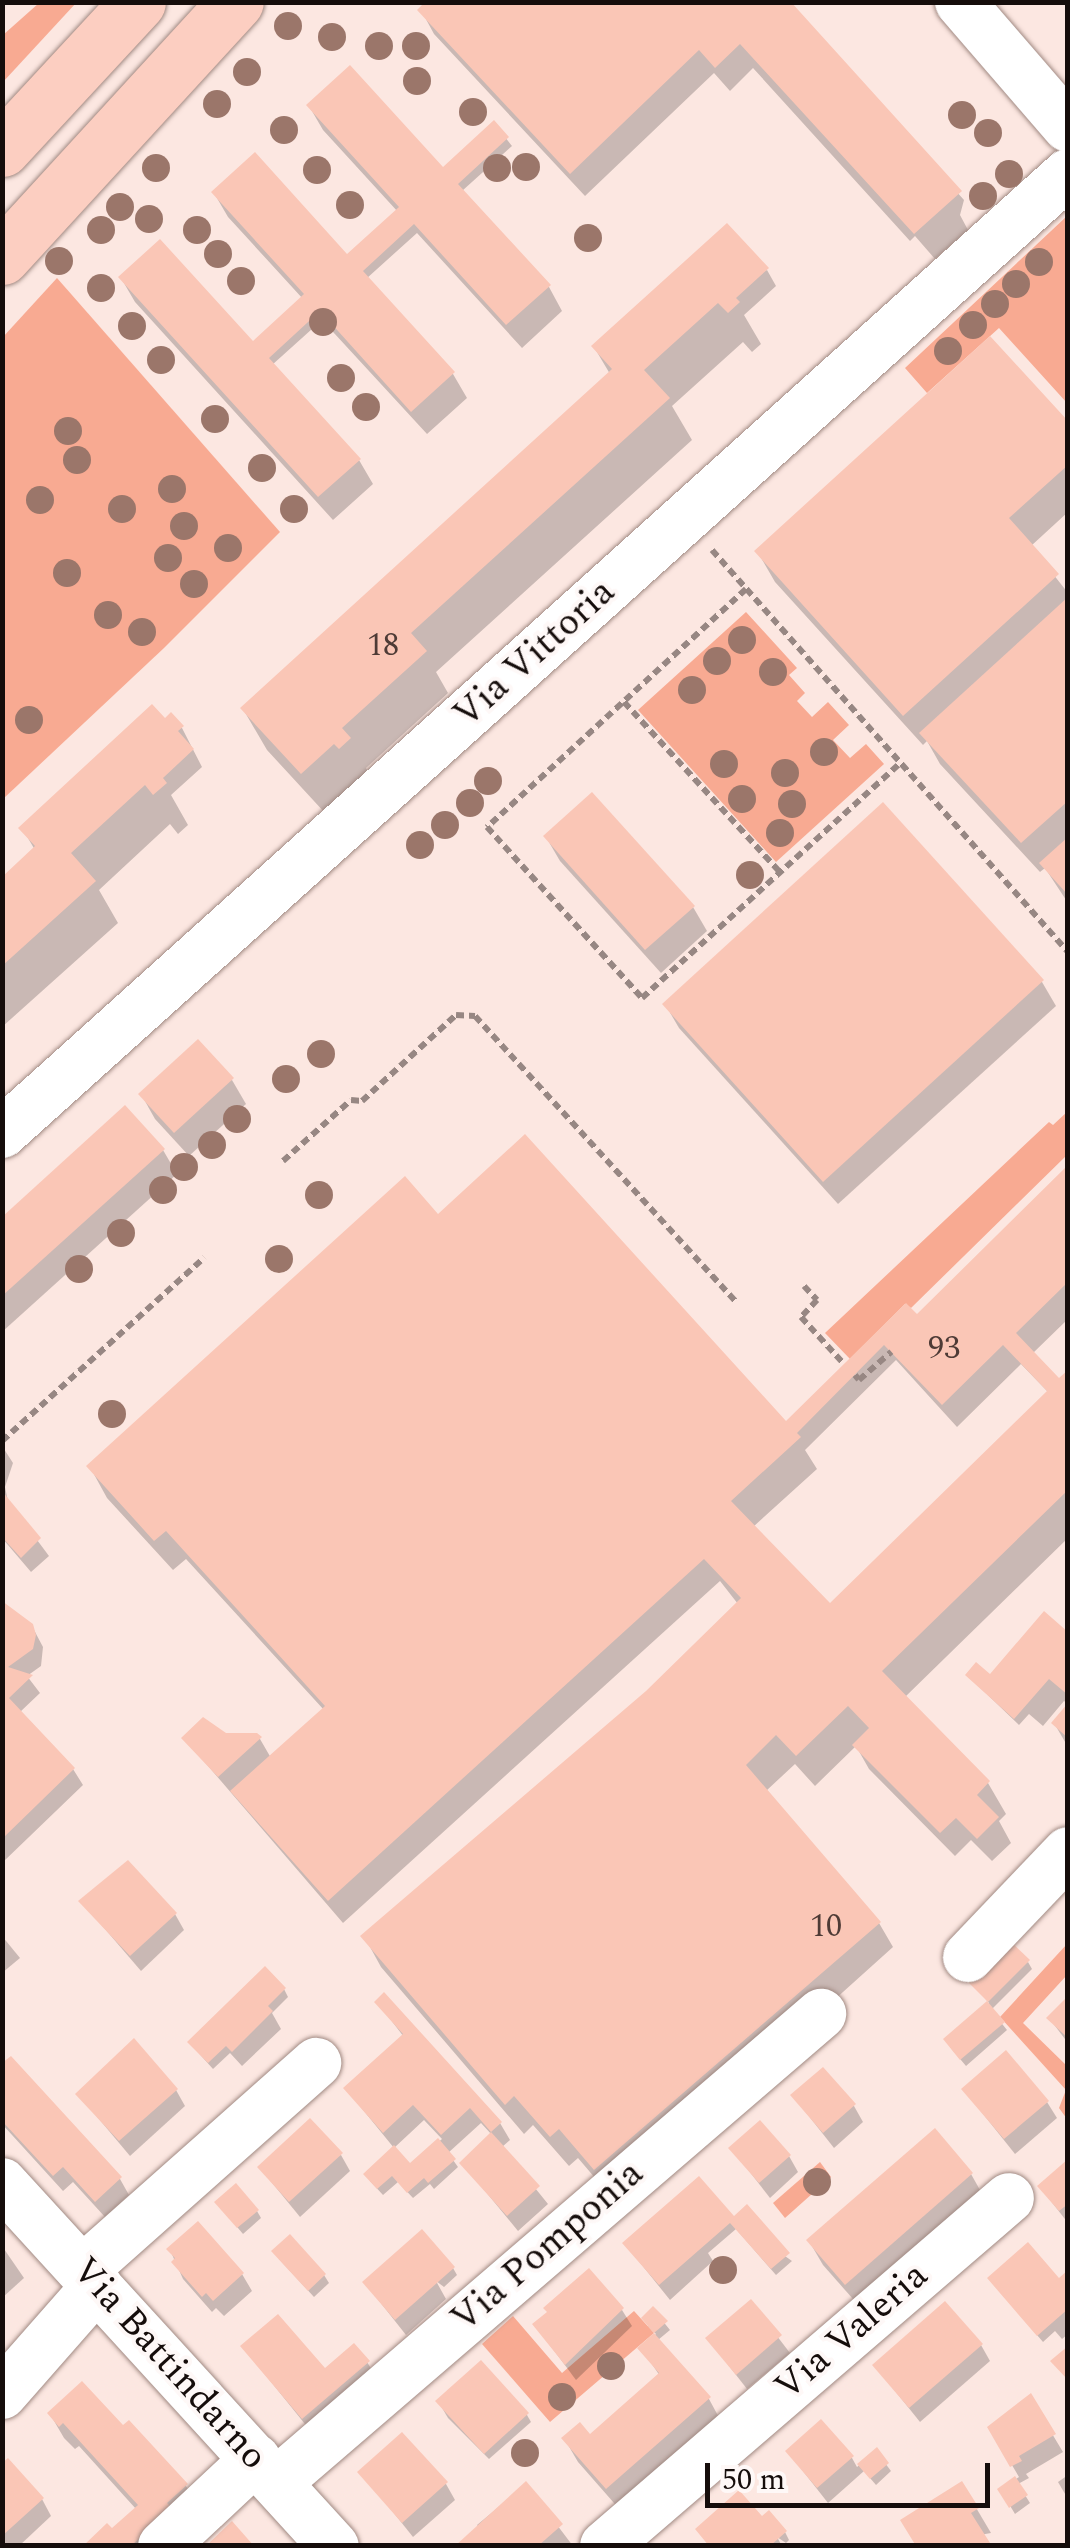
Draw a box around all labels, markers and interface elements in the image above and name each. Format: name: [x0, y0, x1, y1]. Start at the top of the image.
street label: Via Vittoria: [445, 570, 625, 738]
house number: 18: [367, 627, 399, 665]
house number: 93: [928, 1330, 960, 1368]
house number: 10: [810, 1908, 842, 1946]
street label: Via Pomponia: [443, 2151, 653, 2343]
street label: Via Battindarno: [62, 2248, 276, 2480]
street label: Via Valeria: [766, 2253, 938, 2411]
scale bar: [710, 2443, 995, 2505]
text: 50 m: [722, 2457, 785, 2503]

